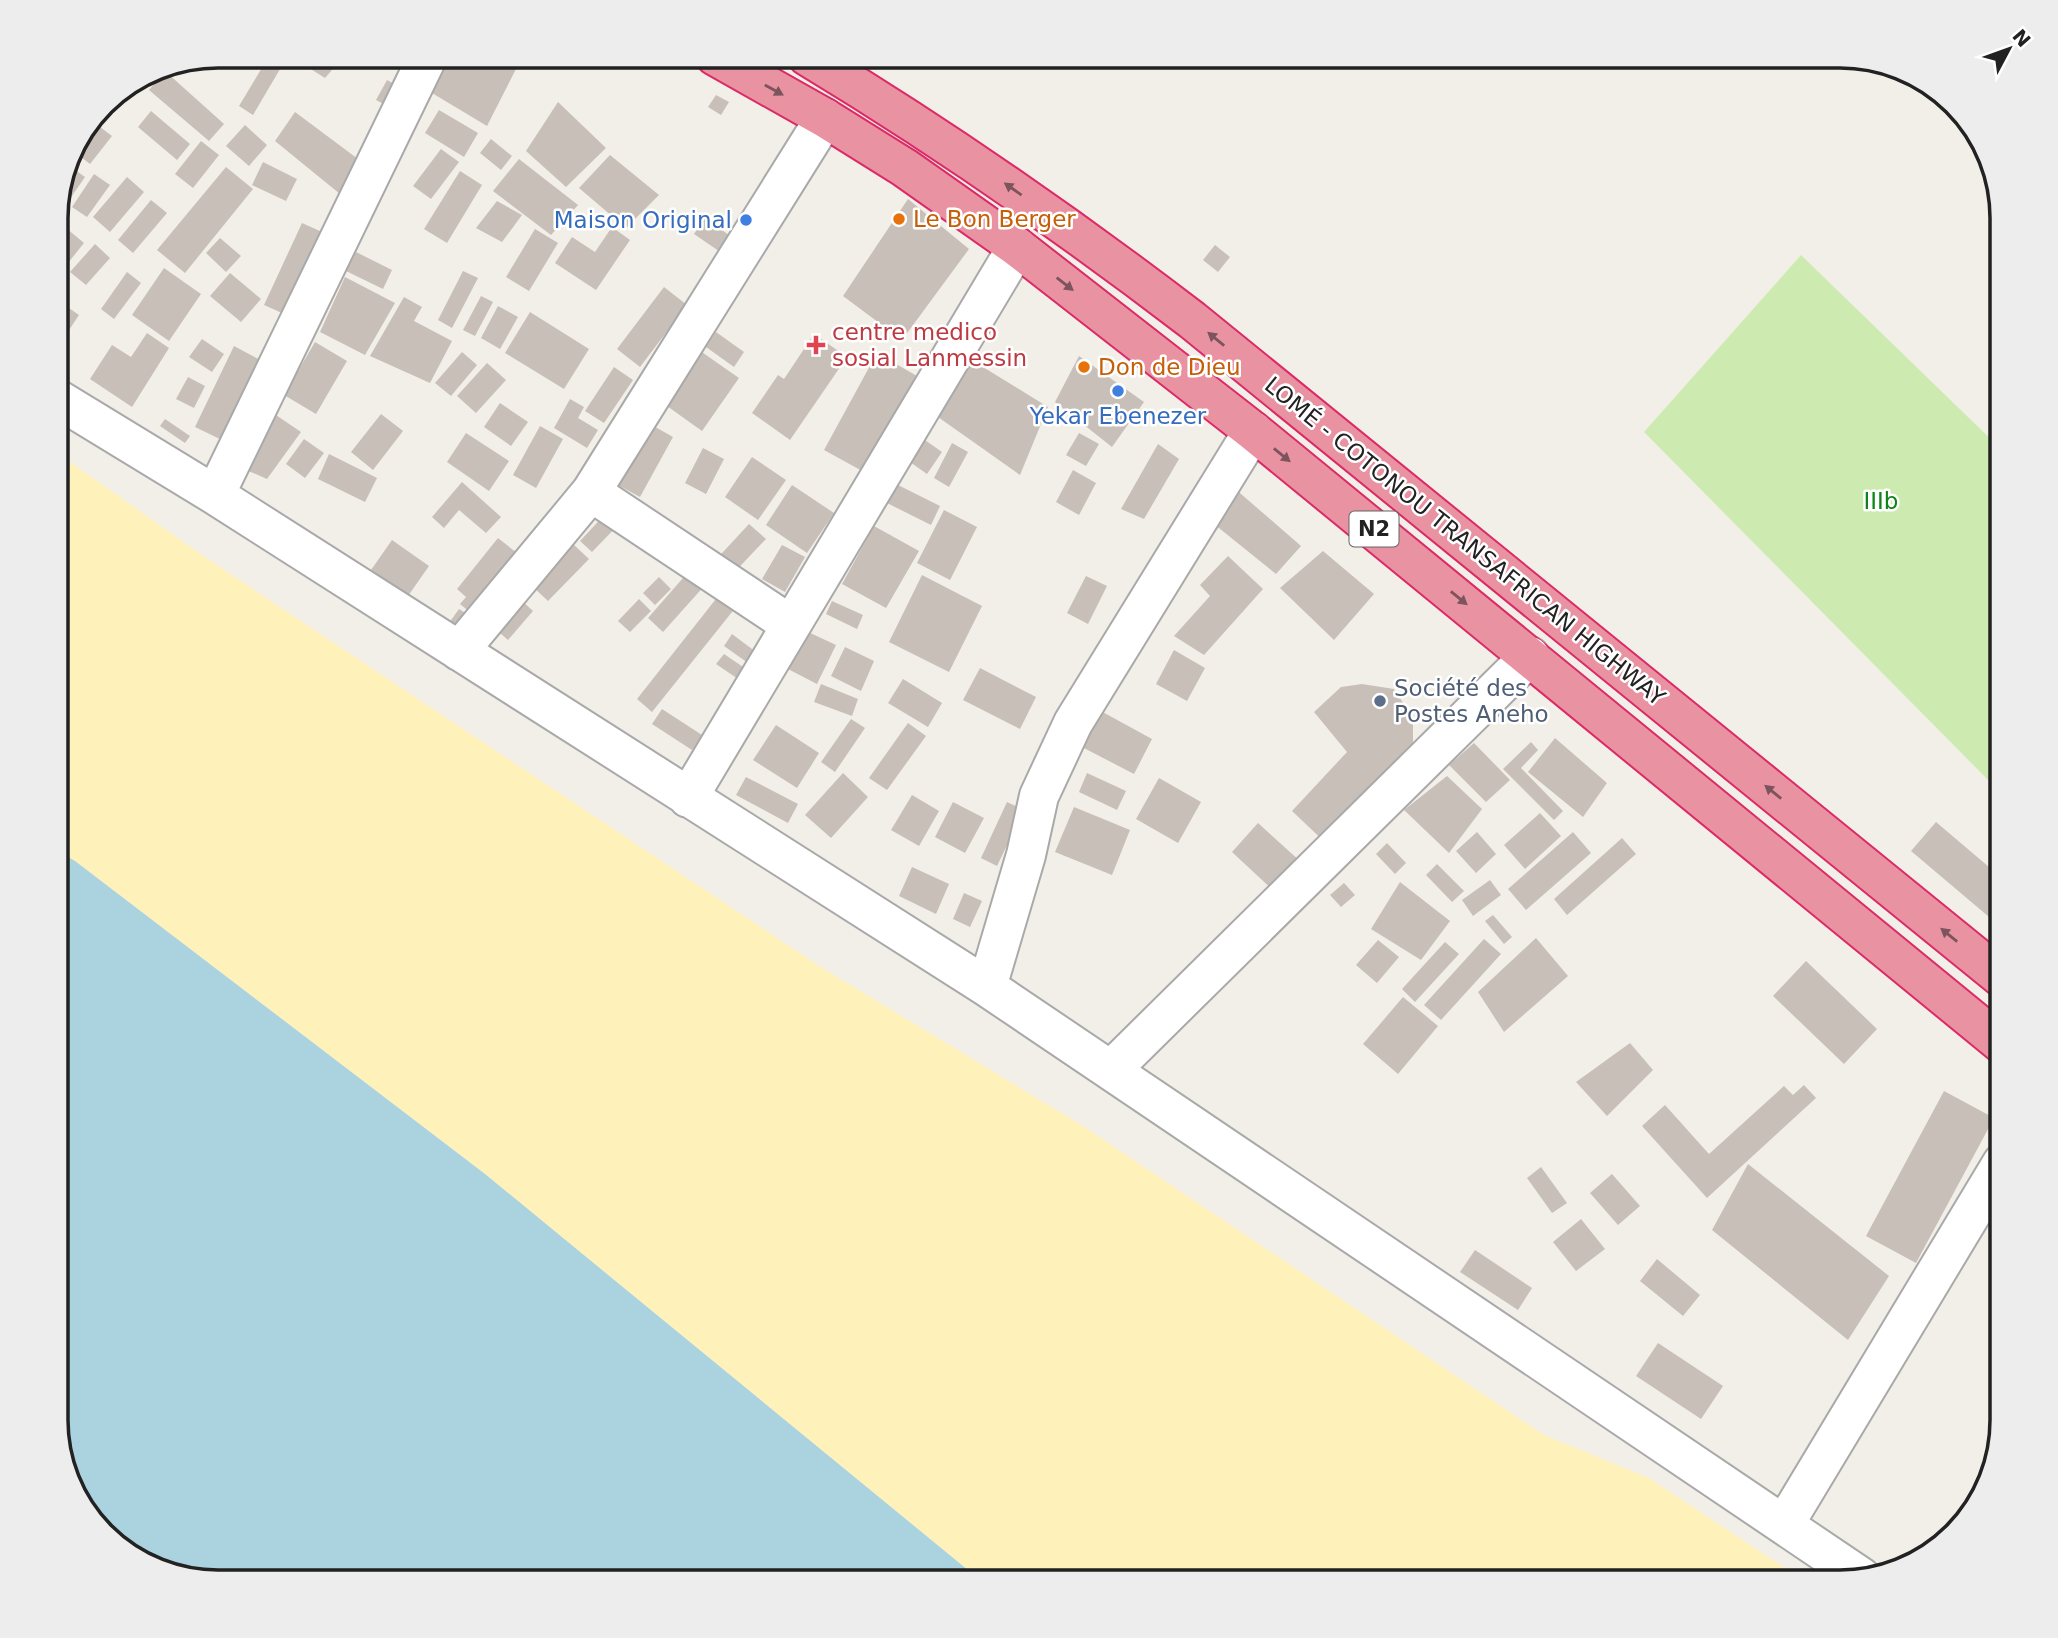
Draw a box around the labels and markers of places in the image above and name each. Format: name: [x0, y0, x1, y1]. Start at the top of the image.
place label: Le Bon Berger: [913, 206, 1076, 232]
place label: Maison Original: [554, 207, 732, 233]
marker: Le Bon Berger: [891, 211, 907, 227]
marker: Maison Original: [738, 212, 754, 228]
place label: centre medico sosial Lanmessin: [832, 319, 1027, 371]
marker: centre medico sosial Lanmessin: [806, 335, 826, 355]
place label: Don de Dieu: [1098, 354, 1241, 380]
marker: Don de Dieu: [1076, 359, 1092, 375]
marker: Yekar Ebenezer: [1110, 383, 1126, 399]
place label: Yekar Ebenezer: [1029, 403, 1207, 429]
place label: Société des Postes Aneho: [1394, 675, 1549, 727]
marker: Société des Postes Aneho: [1372, 693, 1388, 709]

